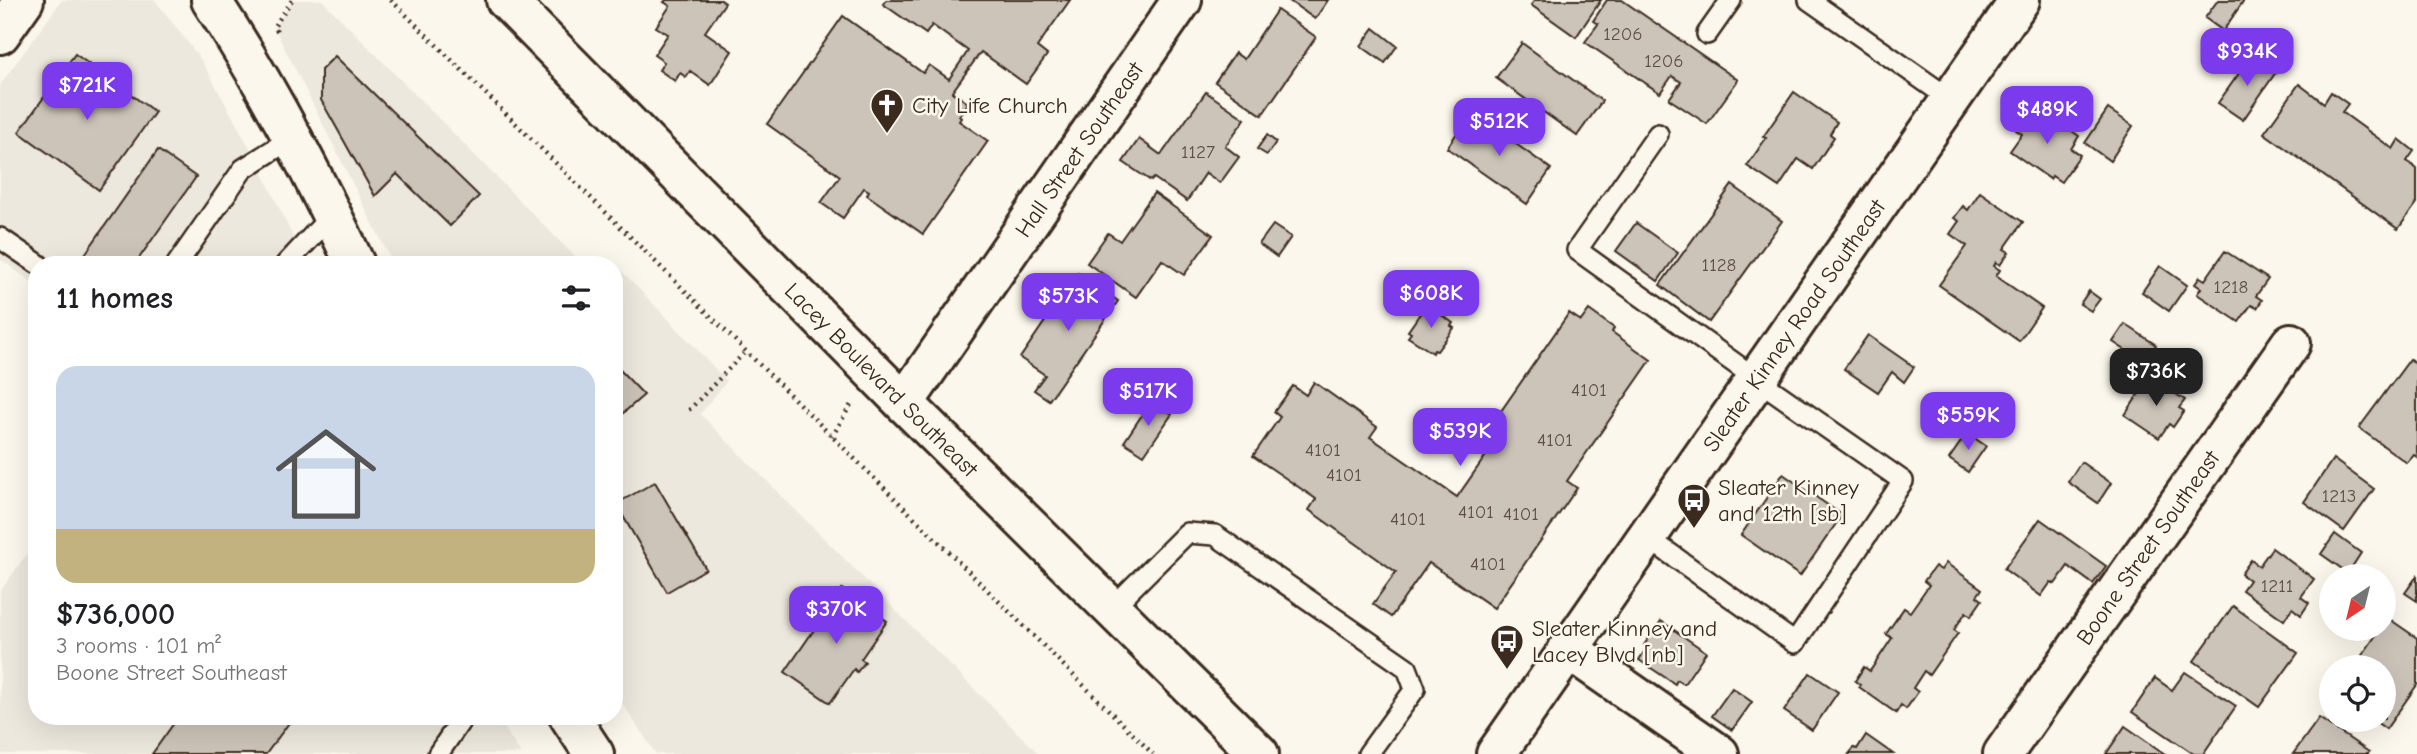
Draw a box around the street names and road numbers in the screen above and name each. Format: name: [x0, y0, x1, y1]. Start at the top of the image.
street label: Hall Street Southeast: [1009, 56, 1150, 243]
street label: Sleater Kinney Road Southeast: [1697, 193, 1892, 457]
street label: Lacey Boulevard Southeast: [779, 277, 985, 484]
street label: Boone Street Southeast: [2071, 444, 2226, 650]

